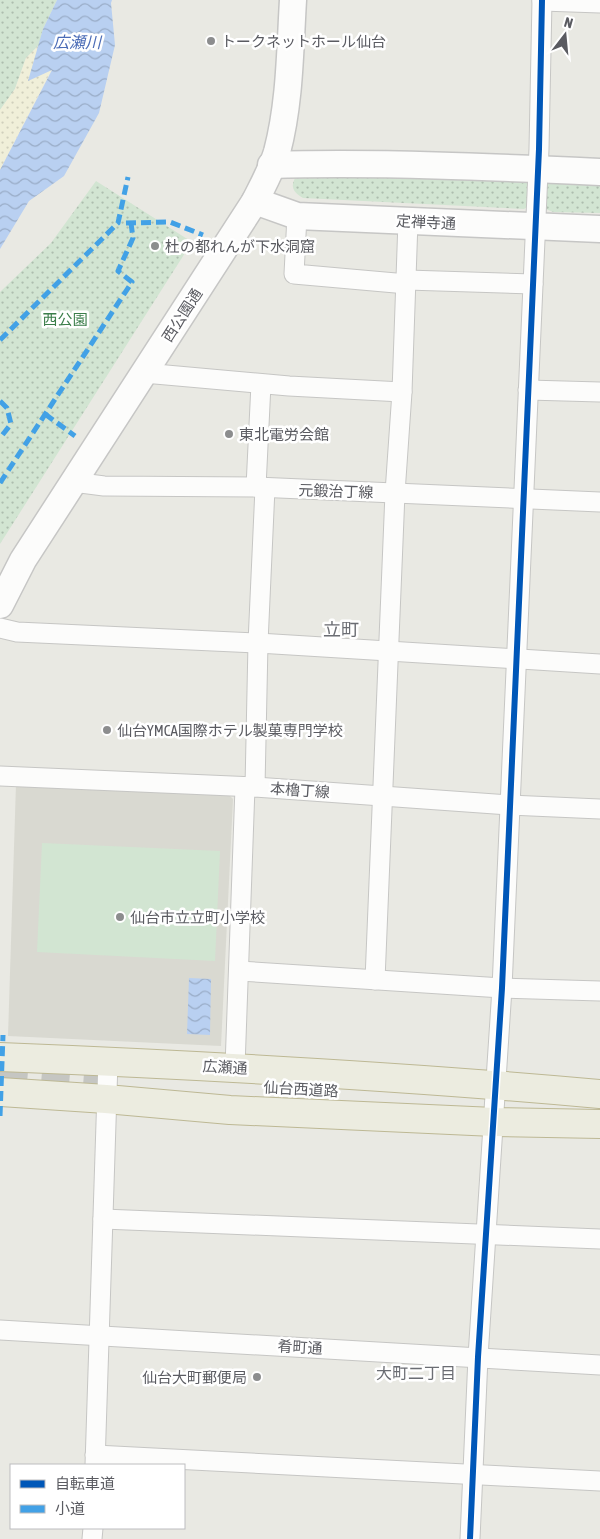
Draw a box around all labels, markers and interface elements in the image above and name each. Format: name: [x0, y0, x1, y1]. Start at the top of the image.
north arrow: [540, 10, 590, 60]
text: N: [562, 14, 575, 31]
water label: 広瀬川: [53, 33, 103, 51]
place label: トークネットホール仙台: [221, 33, 386, 50]
marker: トークネットホール仙台: [205, 35, 217, 47]
street label: 定禅寺通: [396, 212, 456, 232]
place label: 杜の都れんが下水洞窟: [165, 238, 315, 255]
marker: 杜の都れんが下水洞窟: [149, 240, 161, 252]
street label: 西公園通: [159, 285, 205, 345]
park label: 西公園: [42, 311, 88, 328]
place label: 東北電労会館: [239, 426, 329, 443]
marker: 東北電労会館: [223, 428, 235, 440]
street label: 元鍛治丁線: [298, 481, 374, 501]
district label: 立町: [323, 619, 359, 640]
place label: 仙台YMCA国際ホテル製菓専門学校: [117, 722, 343, 739]
marker: 仙台YMCA国際ホテル製菓専門学校: [101, 724, 113, 736]
street label: 本櫓丁線: [269, 779, 331, 801]
place label: 仙台市立立町小学校: [130, 909, 265, 926]
marker: 仙台市立立町小学校: [114, 911, 126, 923]
street label: 広瀬通: [202, 1057, 248, 1077]
street label: 仙台西道路: [263, 1079, 339, 1099]
street label: 肴町通: [277, 1337, 323, 1357]
district label: 大町二丁目: [376, 1364, 456, 1382]
place label: 仙台大町郵便局: [142, 1369, 247, 1386]
marker: 仙台大町郵便局: [251, 1371, 263, 1383]
legend: [10, 1464, 185, 1529]
text: 自転車道: [55, 1475, 115, 1492]
text: 小道: [55, 1500, 85, 1517]

